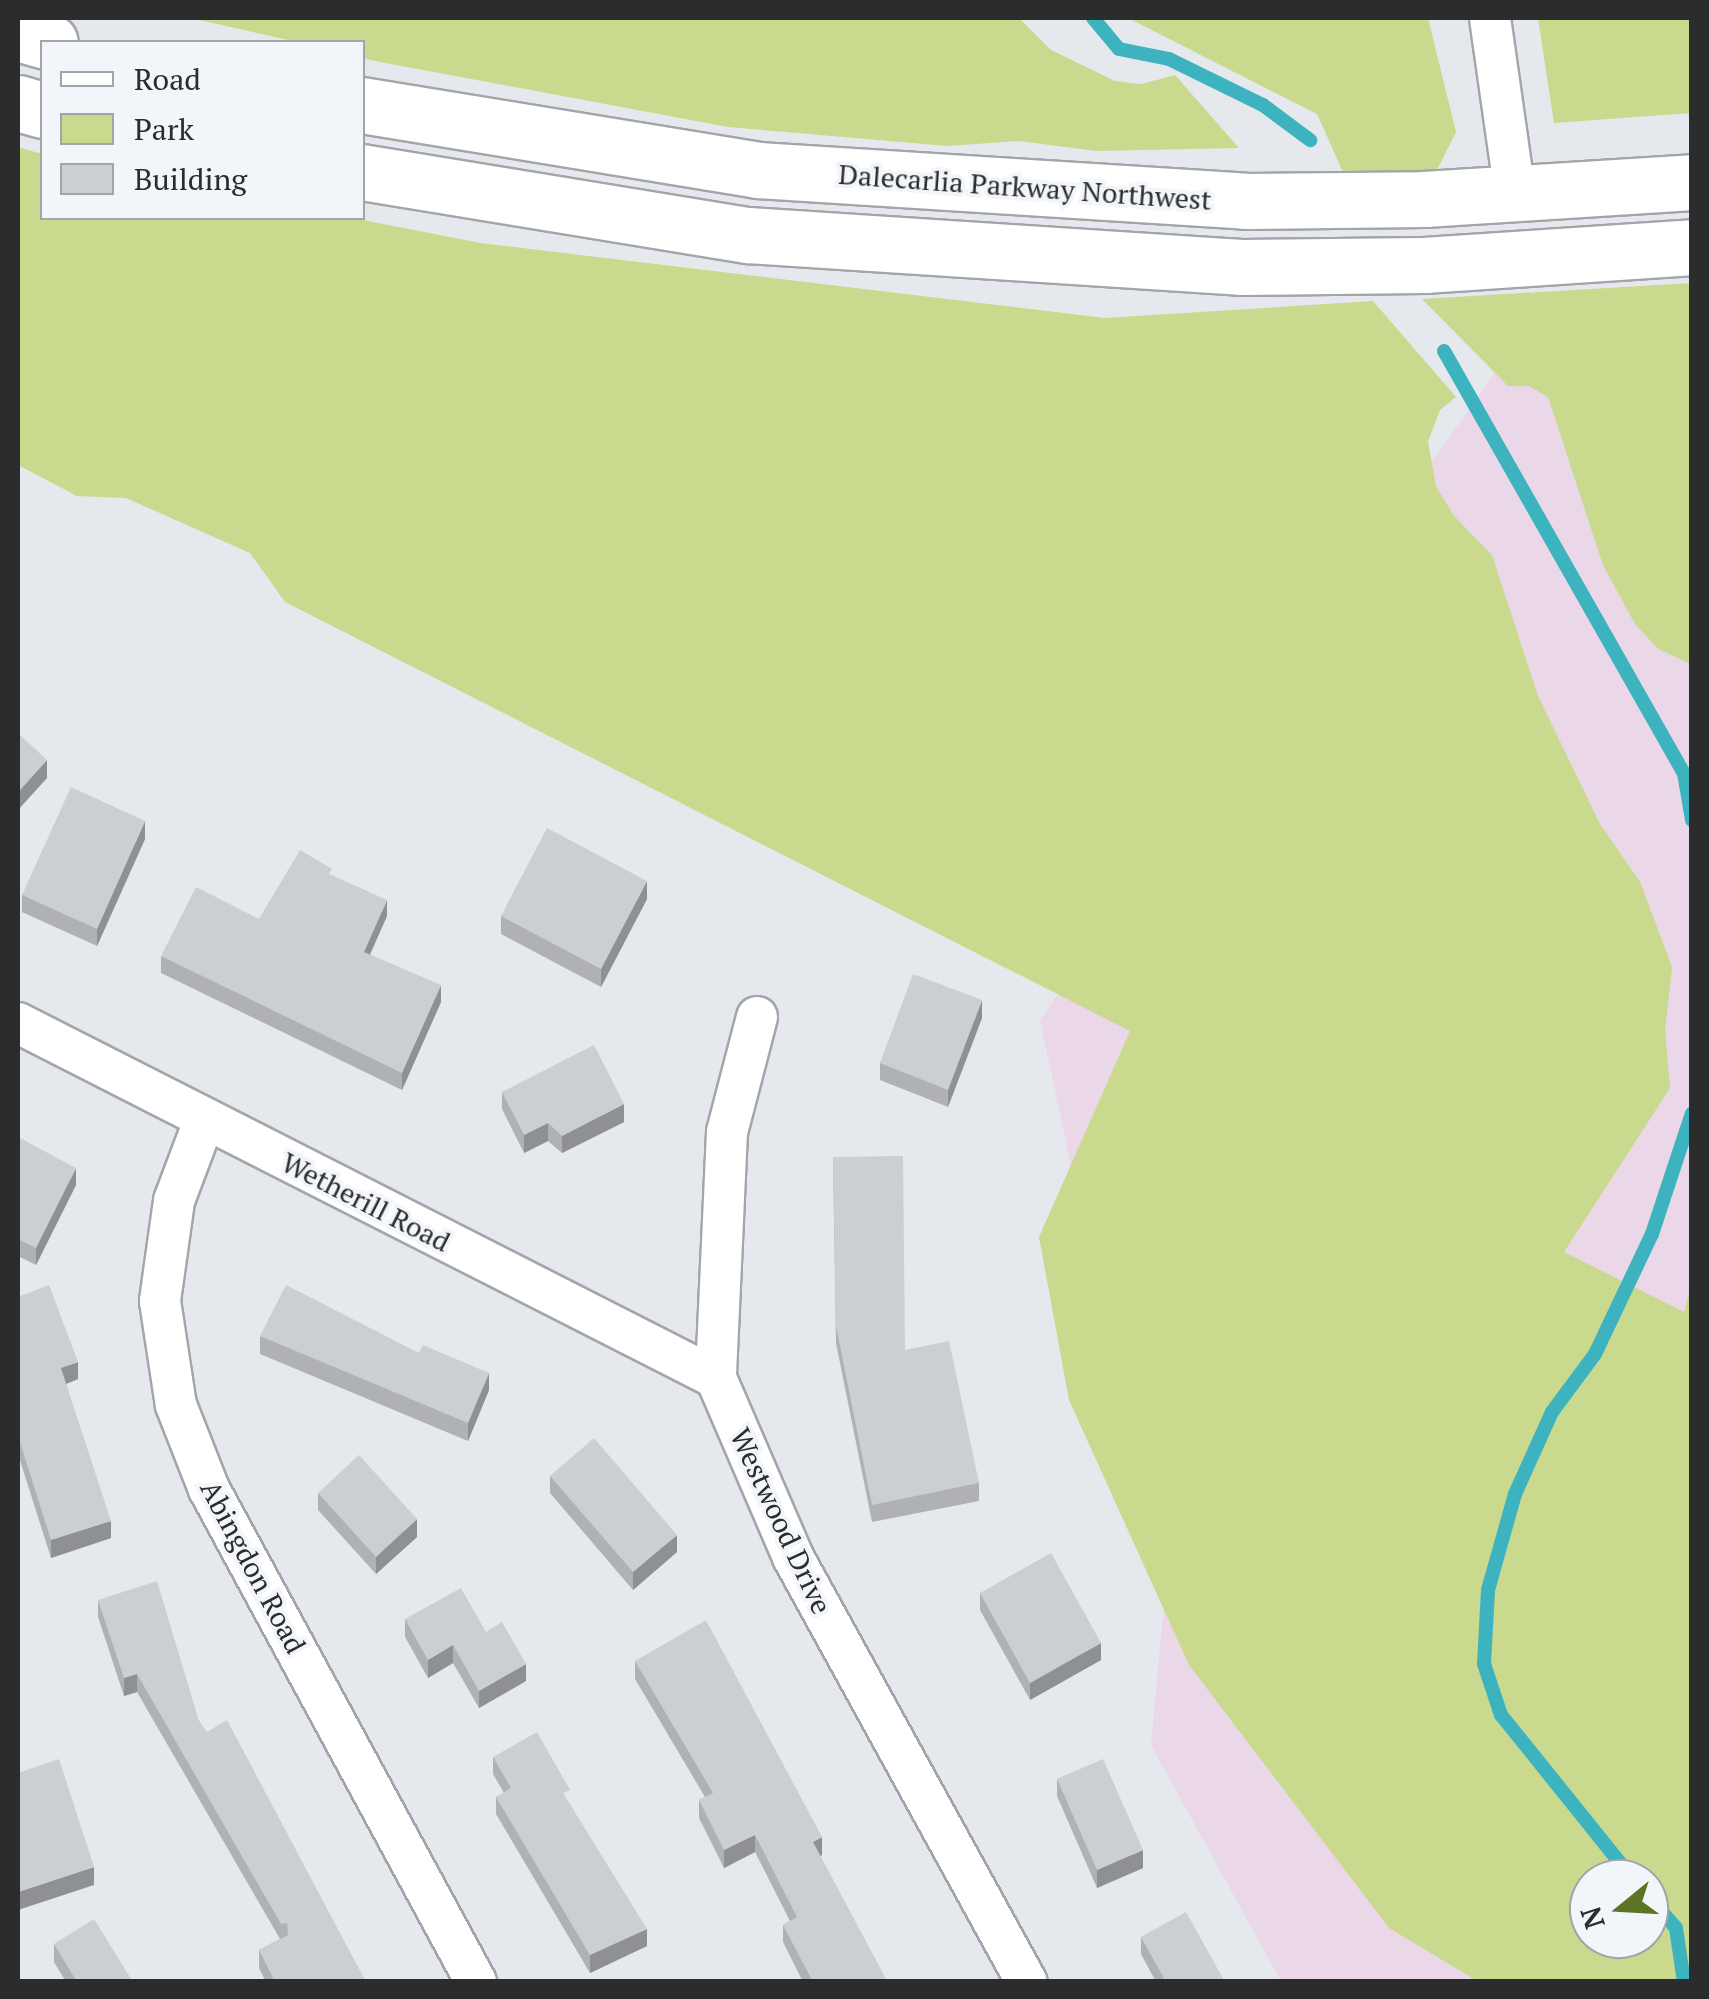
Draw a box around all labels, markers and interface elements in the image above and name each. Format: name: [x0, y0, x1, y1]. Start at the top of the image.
legend: [40, 40, 365, 220]
text: Road: [134, 59, 201, 99]
text: Park: [134, 109, 194, 149]
street label: Dalecarlia Parkway Northwest: [837, 157, 1213, 217]
text: Building: [134, 159, 247, 199]
street label: Wetherill Road: [276, 1145, 456, 1259]
street label: Westwood Drive: [723, 1423, 839, 1619]
street label: Abingdon Road: [193, 1475, 313, 1659]
north arrow: [1569, 1859, 1669, 1959]
text: N: [1571, 1902, 1613, 1934]

